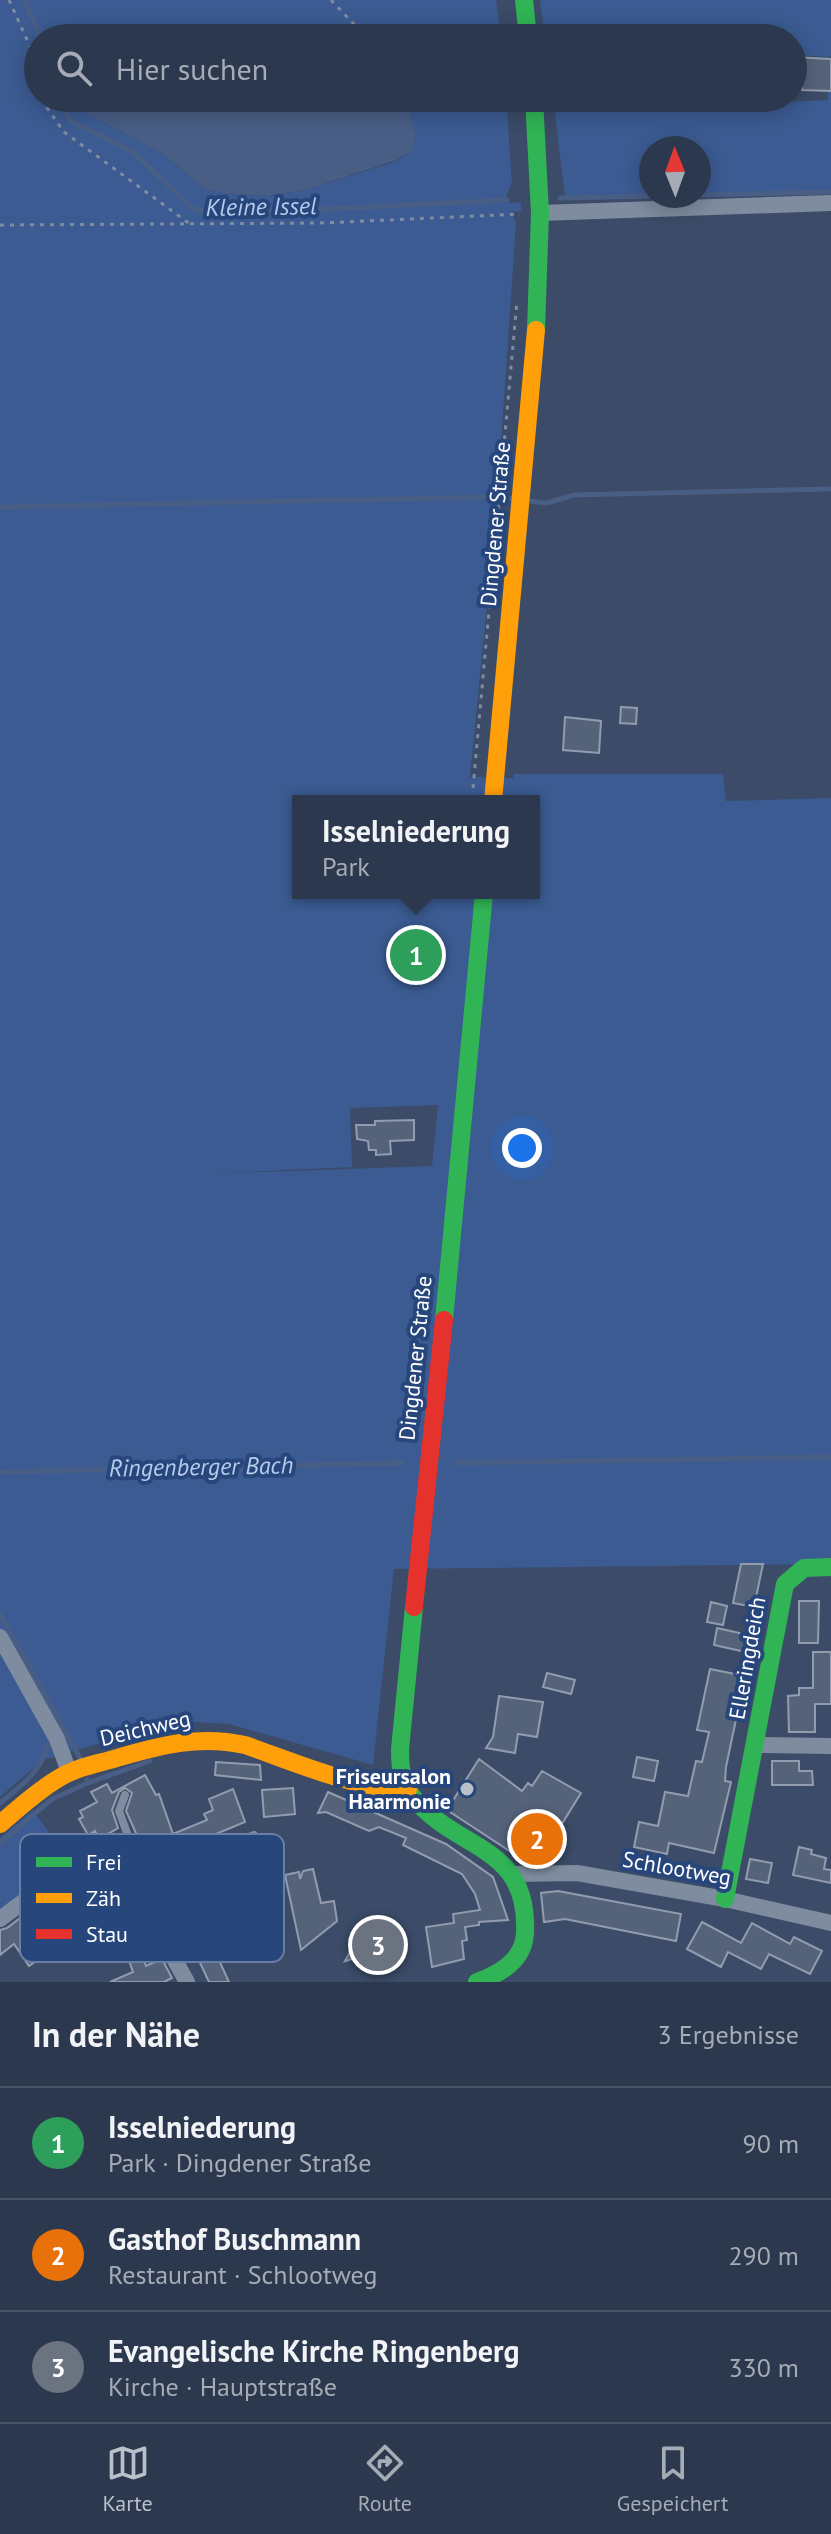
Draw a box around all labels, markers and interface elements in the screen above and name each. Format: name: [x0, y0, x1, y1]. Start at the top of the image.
search box: [24, 24, 807, 112]
icon: search: [52, 46, 96, 90]
text: Hier suchen: [116, 49, 268, 88]
north arrow: [639, 136, 711, 208]
water label: Kleine Issel: [205, 190, 317, 223]
street label: Dingdener Straße: [474, 440, 516, 608]
popup: [292, 795, 540, 899]
text: Isselniederung: [322, 811, 510, 850]
text: Park: [322, 850, 370, 883]
pin: 1: [390, 925, 442, 985]
your location: [502, 1128, 542, 1168]
street label: Dingdener Straße: [392, 1274, 438, 1442]
water label: Ringenberger Bach: [108, 1449, 294, 1484]
street label: Elleringdeich: [722, 1595, 772, 1721]
street label: Deichweg: [97, 1704, 193, 1752]
place label: Friseursalon Haarmonie: [336, 1762, 451, 1815]
marker: Friseursalon Haarmonie: [458, 1780, 476, 1798]
pin: 2: [511, 1809, 563, 1869]
legend: [20, 1834, 284, 1962]
street label: Schlootweg: [621, 1845, 733, 1891]
text: Frei: [86, 1848, 122, 1876]
text: Zäh: [86, 1884, 121, 1912]
pin: 3: [352, 1915, 404, 1975]
text: Stau: [86, 1920, 128, 1948]
text: In der Nähe: [32, 2012, 200, 2056]
text: 3 Ergebnisse: [658, 2018, 799, 2051]
text: Isselniederung: [108, 2107, 296, 2146]
text: 1: [51, 2127, 65, 2160]
text: 90 m: [743, 2127, 799, 2160]
text: Park · Dingdener Straße: [108, 2146, 371, 2179]
text: Gasthof Buschmann: [108, 2219, 361, 2258]
text: 2: [51, 2239, 65, 2272]
text: 290 m: [728, 2239, 799, 2272]
text: Restaurant · Schlootweg: [108, 2258, 377, 2291]
text: Evangelische Kirche Ringenberg: [108, 2331, 520, 2370]
text: 3: [51, 2351, 65, 2384]
text: 330 m: [728, 2351, 799, 2384]
text: Kirche · Hauptstraße: [108, 2370, 337, 2403]
tab: Karte: [103, 2441, 153, 2517]
tab: Route: [358, 2441, 412, 2517]
tab: Gespeichert: [617, 2441, 728, 2517]

